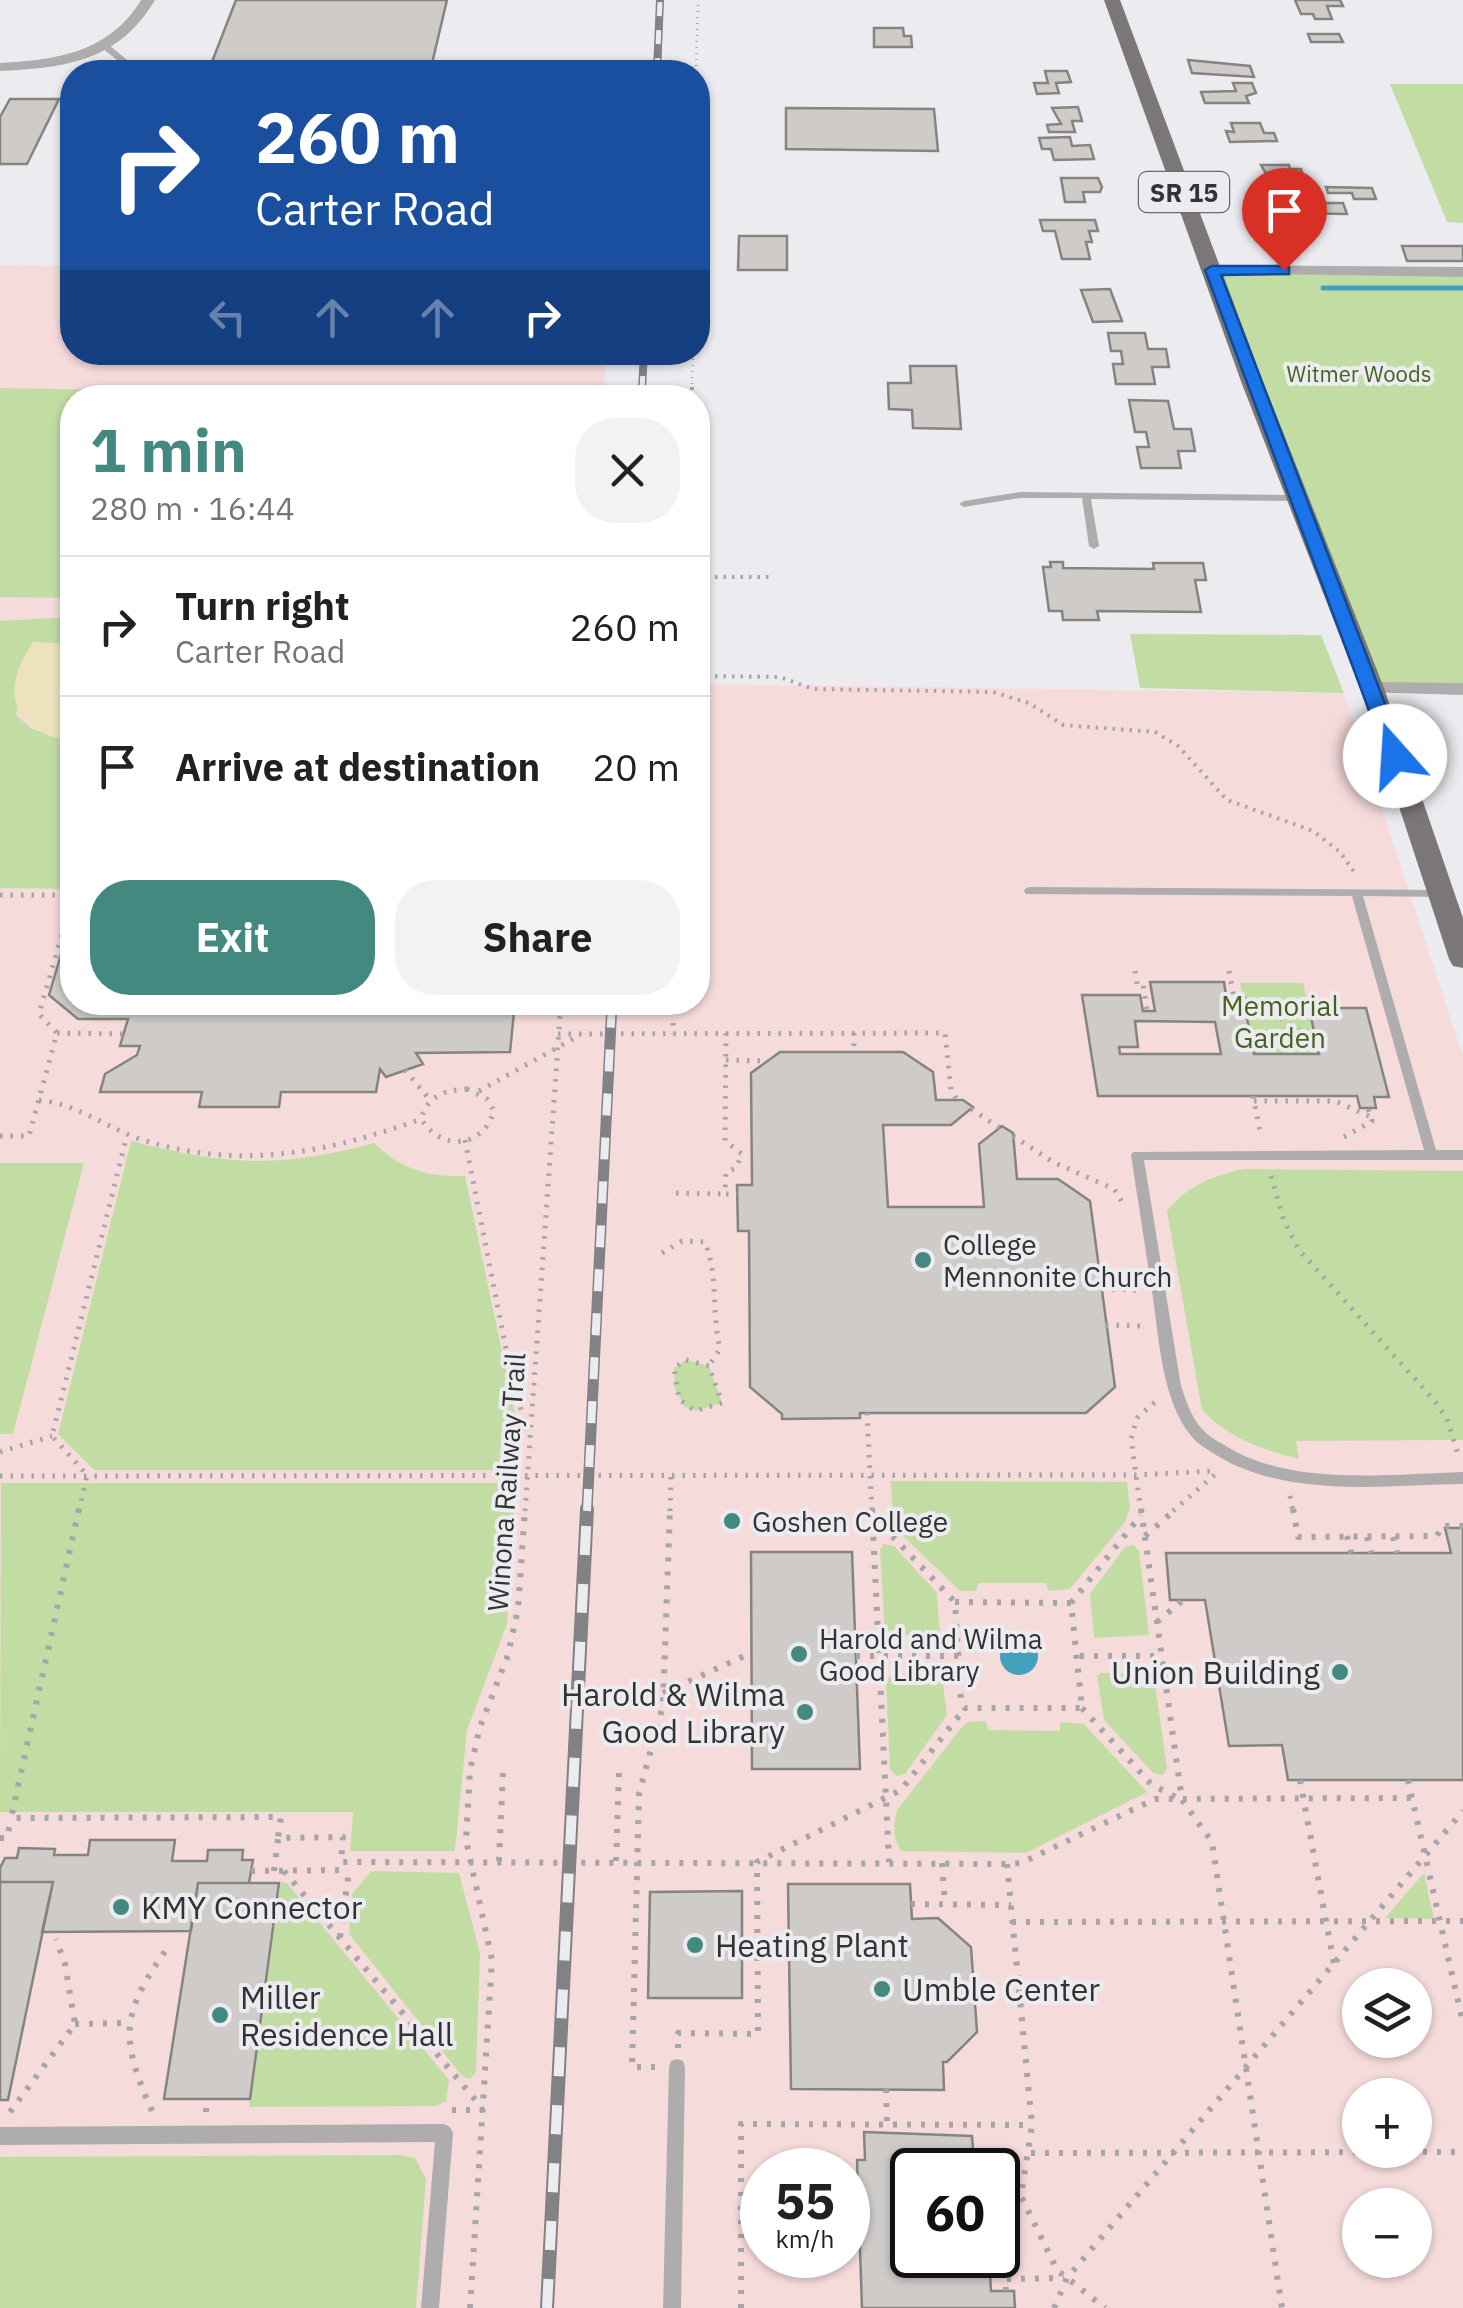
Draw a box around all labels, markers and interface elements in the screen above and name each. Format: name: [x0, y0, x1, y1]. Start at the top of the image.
text: 260 m: [255, 91, 460, 182]
icon: right: [90, 100, 220, 230]
pin: [1242, 168, 1327, 271]
road number: SR 15: [1139, 172, 1229, 212]
text: Carter Road: [255, 179, 495, 237]
icon: arrive: [1257, 183, 1312, 238]
icon: left: [200, 290, 255, 345]
icon: ahead: [305, 290, 360, 345]
icon: ahead: [410, 290, 465, 345]
icon: right: [515, 290, 570, 345]
park label: Witmer Woods: [1287, 359, 1431, 388]
text: 1 min: [90, 410, 247, 489]
button: close: [575, 418, 680, 523]
text: 280 m · 16:44: [90, 487, 295, 529]
text: Turn right: [175, 581, 350, 630]
icon: right: [90, 599, 145, 654]
text: 260 m: [569, 602, 680, 651]
text: Carter Road: [175, 630, 345, 672]
position arrow: [1343, 704, 1447, 808]
icon: arrive: [90, 739, 145, 794]
text: Arrive at destination: [175, 742, 540, 791]
text: 20 m: [592, 742, 680, 791]
button: Exit: [90, 880, 375, 995]
button: Share: [395, 880, 680, 995]
park label: Memorial Garden: [1221, 987, 1339, 1056]
place label: College Mennonite Church: [943, 1226, 1173, 1295]
marker: College Mennonite Church: [912, 1249, 934, 1271]
street label: Winona Railway Trail: [479, 1351, 533, 1613]
place label: Goshen College: [752, 1503, 948, 1540]
marker: Goshen College: [721, 1510, 743, 1532]
place label: Harold and Wilma Good Library: [819, 1620, 1043, 1689]
marker: Harold and Wilma Good Library: [788, 1643, 810, 1665]
place label: Union Building: [1111, 1651, 1320, 1693]
marker: Union Building: [1329, 1661, 1351, 1683]
place label: Harold & Wilma Good Library: [561, 1673, 785, 1752]
marker: Harold & Wilma Good Library: [794, 1701, 816, 1723]
place label: KMY Connector: [141, 1886, 363, 1928]
marker: KMY Connector: [110, 1896, 132, 1918]
place label: Heating Plant: [715, 1924, 909, 1966]
marker: Heating Plant: [684, 1934, 706, 1956]
place label: Umble Center: [902, 1968, 1100, 2010]
map controls: [1342, 1968, 1432, 2278]
button: layers: [1342, 1968, 1432, 2058]
place label: Miller Residence Hall: [240, 1976, 453, 2055]
marker: Umble Center: [871, 1978, 893, 2000]
marker: Miller Residence Hall: [209, 2004, 231, 2026]
button: +: [1342, 2078, 1432, 2168]
speed limit sign: 60: [890, 2148, 1020, 2278]
text: 55: [775, 2168, 835, 2233]
button: −: [1342, 2188, 1432, 2278]
text: km/h: [776, 2222, 834, 2255]

